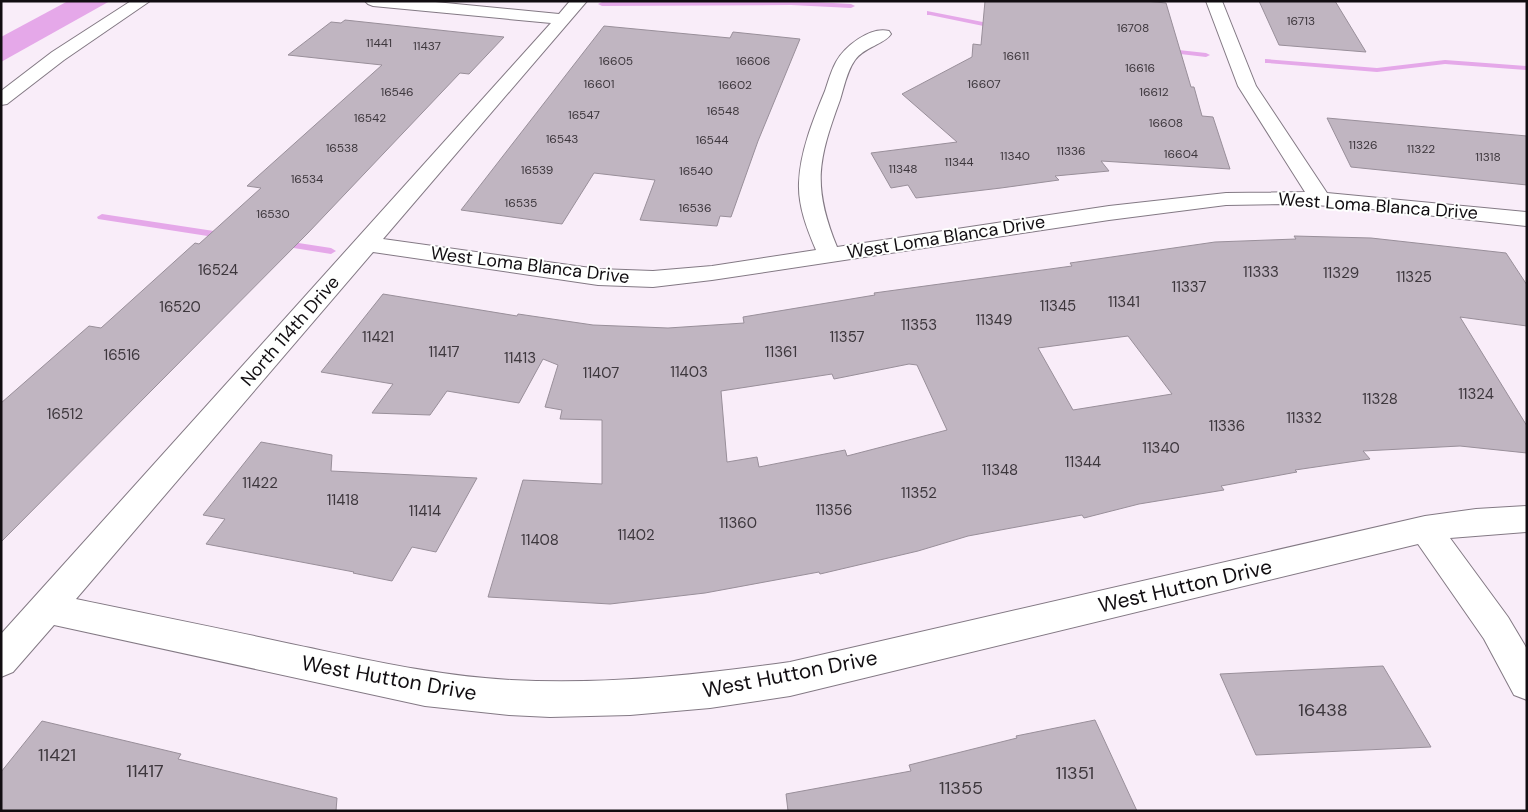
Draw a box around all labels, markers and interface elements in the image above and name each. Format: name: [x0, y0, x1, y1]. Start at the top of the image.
house number: 16713: [1287, 13, 1315, 29]
house number: 16708: [1117, 20, 1149, 36]
house number: 11441: [366, 35, 392, 51]
house number: 11437: [413, 38, 441, 54]
house number: 16611: [1003, 48, 1029, 64]
house number: 16605: [599, 53, 633, 69]
house number: 16606: [736, 53, 770, 69]
house number: 16616: [1125, 60, 1155, 76]
house number: 16601: [584, 76, 614, 92]
house number: 16607: [967, 76, 1001, 92]
house number: 16602: [718, 77, 752, 93]
house number: 16546: [380, 84, 414, 100]
house number: 16612: [1139, 84, 1169, 100]
house number: 16548: [707, 103, 739, 119]
house number: 16547: [568, 107, 600, 123]
house number: 16542: [354, 110, 386, 126]
house number: 16608: [1149, 115, 1183, 131]
house number: 16543: [546, 131, 578, 147]
house number: 16544: [696, 132, 728, 148]
house number: 11326: [1348, 137, 1378, 153]
house number: 16538: [326, 140, 358, 156]
house number: 11322: [1407, 141, 1435, 157]
house number: 11336: [1056, 143, 1086, 159]
house number: 16604: [1164, 146, 1198, 162]
house number: 11340: [1000, 148, 1030, 164]
house number: 11318: [1475, 149, 1501, 165]
house number: 11344: [944, 154, 974, 170]
house number: 11348: [888, 161, 918, 177]
house number: 16539: [521, 162, 553, 178]
house number: 16540: [679, 163, 713, 179]
house number: 16534: [291, 171, 323, 187]
street label: West Loma Blanca Drive: [1277, 187, 1479, 225]
house number: 16535: [505, 195, 537, 211]
house number: 16536: [679, 200, 712, 216]
house number: 16530: [256, 206, 290, 222]
street label: West Loma Blanca Drive: [845, 209, 1047, 265]
street label: West Loma Blanca Drive: [429, 241, 631, 289]
house number: 16524: [198, 260, 238, 280]
house number: 11333: [1243, 262, 1279, 282]
house number: 11329: [1323, 263, 1359, 283]
house number: 11325: [1396, 267, 1432, 287]
street label: North 114th Drive: [235, 271, 345, 391]
house number: 11337: [1172, 277, 1206, 297]
house number: 11341: [1108, 292, 1140, 312]
house number: 11345: [1040, 296, 1076, 316]
house number: 16520: [159, 297, 201, 317]
house number: 11349: [976, 310, 1012, 330]
house number: 11353: [901, 315, 937, 335]
house number: 11421: [362, 327, 394, 347]
house number: 11357: [829, 327, 865, 347]
house number: 11417: [428, 342, 460, 362]
house number: 11361: [765, 342, 797, 362]
house number: 16516: [103, 345, 141, 365]
house number: 11413: [504, 348, 536, 368]
house number: 11403: [670, 362, 708, 382]
house number: 11407: [583, 363, 619, 383]
house number: 11324: [1458, 384, 1494, 404]
house number: 11328: [1362, 389, 1398, 409]
house number: 16512: [47, 404, 83, 424]
house number: 11332: [1286, 408, 1322, 428]
house number: 11336: [1209, 416, 1245, 436]
house number: 11340: [1142, 438, 1180, 458]
house number: 11344: [1065, 452, 1101, 472]
house number: 11348: [982, 460, 1018, 480]
house number: 11422: [242, 473, 278, 493]
house number: 11352: [901, 483, 937, 503]
house number: 11418: [327, 490, 359, 510]
house number: 11356: [816, 500, 852, 520]
house number: 11414: [409, 501, 441, 521]
house number: 11360: [719, 513, 757, 533]
house number: 11402: [617, 525, 655, 545]
house number: 11408: [521, 530, 559, 550]
street label: West Hutton Drive: [1095, 552, 1275, 620]
street label: West Hutton Drive: [700, 643, 880, 705]
street label: West Hutton Drive: [299, 649, 479, 707]
house number: 16438: [1298, 698, 1348, 722]
house number: 11421: [38, 743, 76, 767]
house number: 11417: [126, 759, 164, 783]
house number: 11351: [1056, 761, 1094, 785]
house number: 11355: [939, 776, 983, 800]

